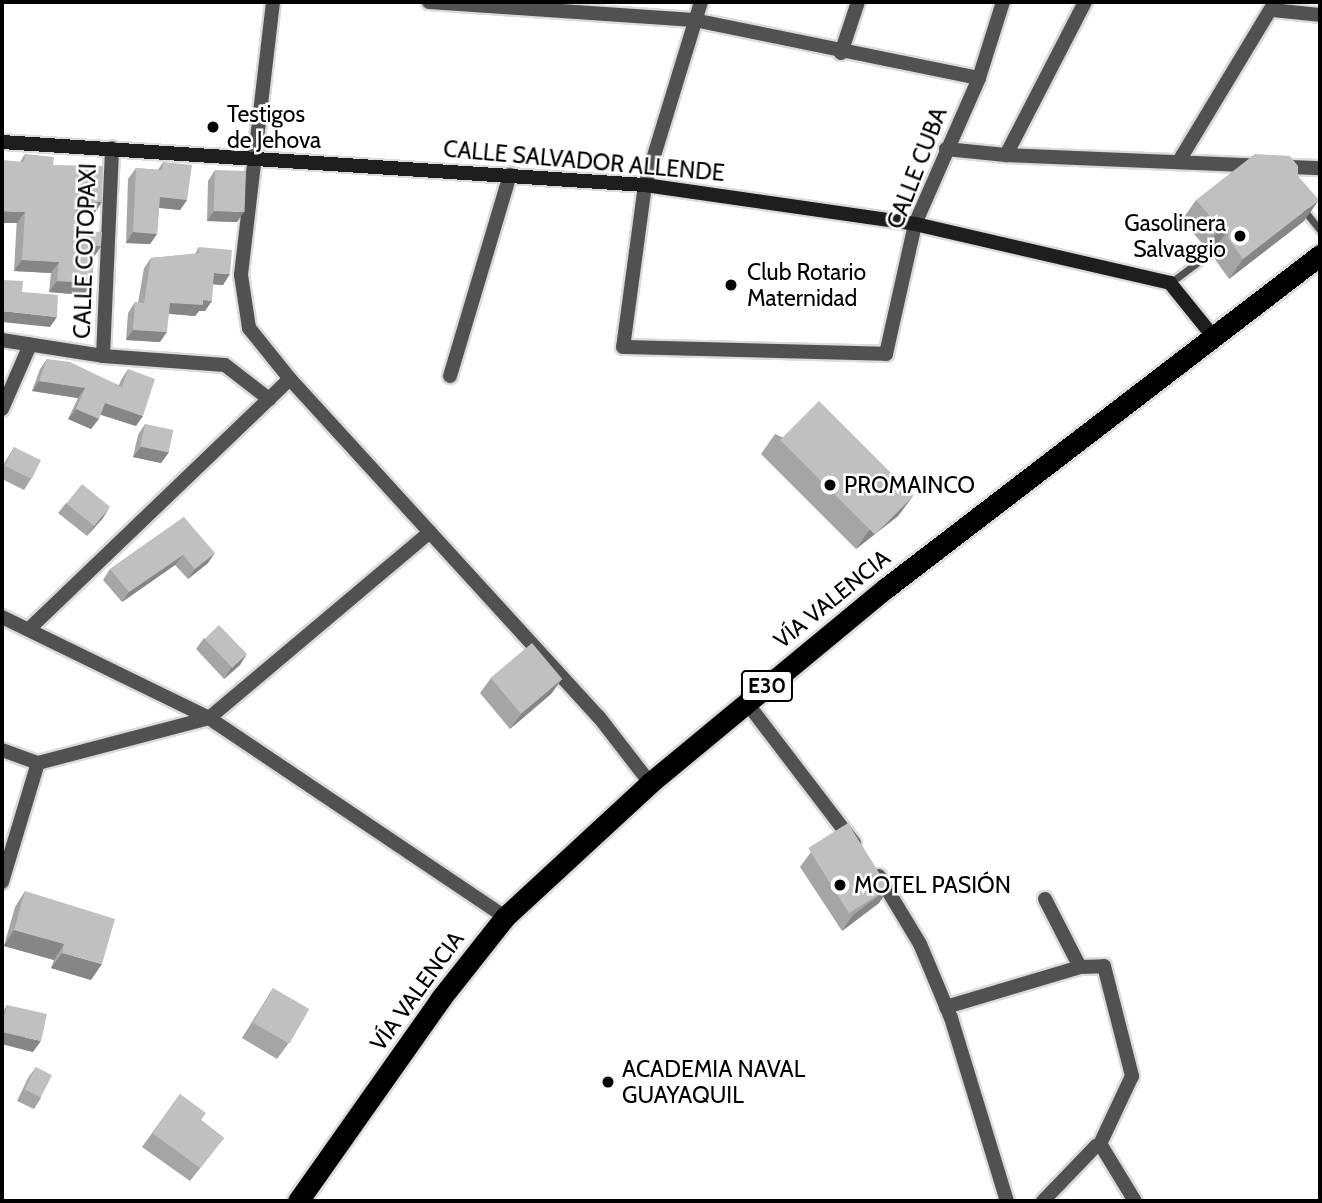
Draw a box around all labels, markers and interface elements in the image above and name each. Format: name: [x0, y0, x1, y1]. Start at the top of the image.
place label: Testigos de Jehova: [227, 100, 321, 154]
street label: CALLE CUBA: [881, 103, 953, 233]
marker: Testigos de Jehova: [205, 119, 221, 135]
street label: CALLE SALVADOR ALLENDE: [442, 135, 726, 187]
street label: CALLE COTOPAXI: [68, 163, 102, 339]
place label: Gasolinera Salvaggio: [1124, 209, 1226, 263]
marker: Gasolinera Salvaggio: [1232, 228, 1248, 244]
place label: Club Rotario Maternidad: [747, 258, 866, 312]
marker: Club Rotario Maternidad: [721, 275, 741, 295]
place label: PROMAINCO: [844, 471, 975, 499]
marker: PROMAINCO: [822, 477, 838, 493]
street label: VÍA VALENCIA: [769, 544, 895, 654]
road number: E30: [741, 668, 793, 704]
place label: MOTEL PASIÓN: [854, 871, 1011, 899]
marker: MOTEL PASIÓN: [832, 877, 848, 893]
street label: VÍA VALENCIA: [364, 926, 470, 1056]
place label: ACADEMIA NAVAL GUAYAQUIL: [622, 1055, 805, 1109]
marker: ACADEMIA NAVAL GUAYAQUIL: [600, 1074, 616, 1090]

